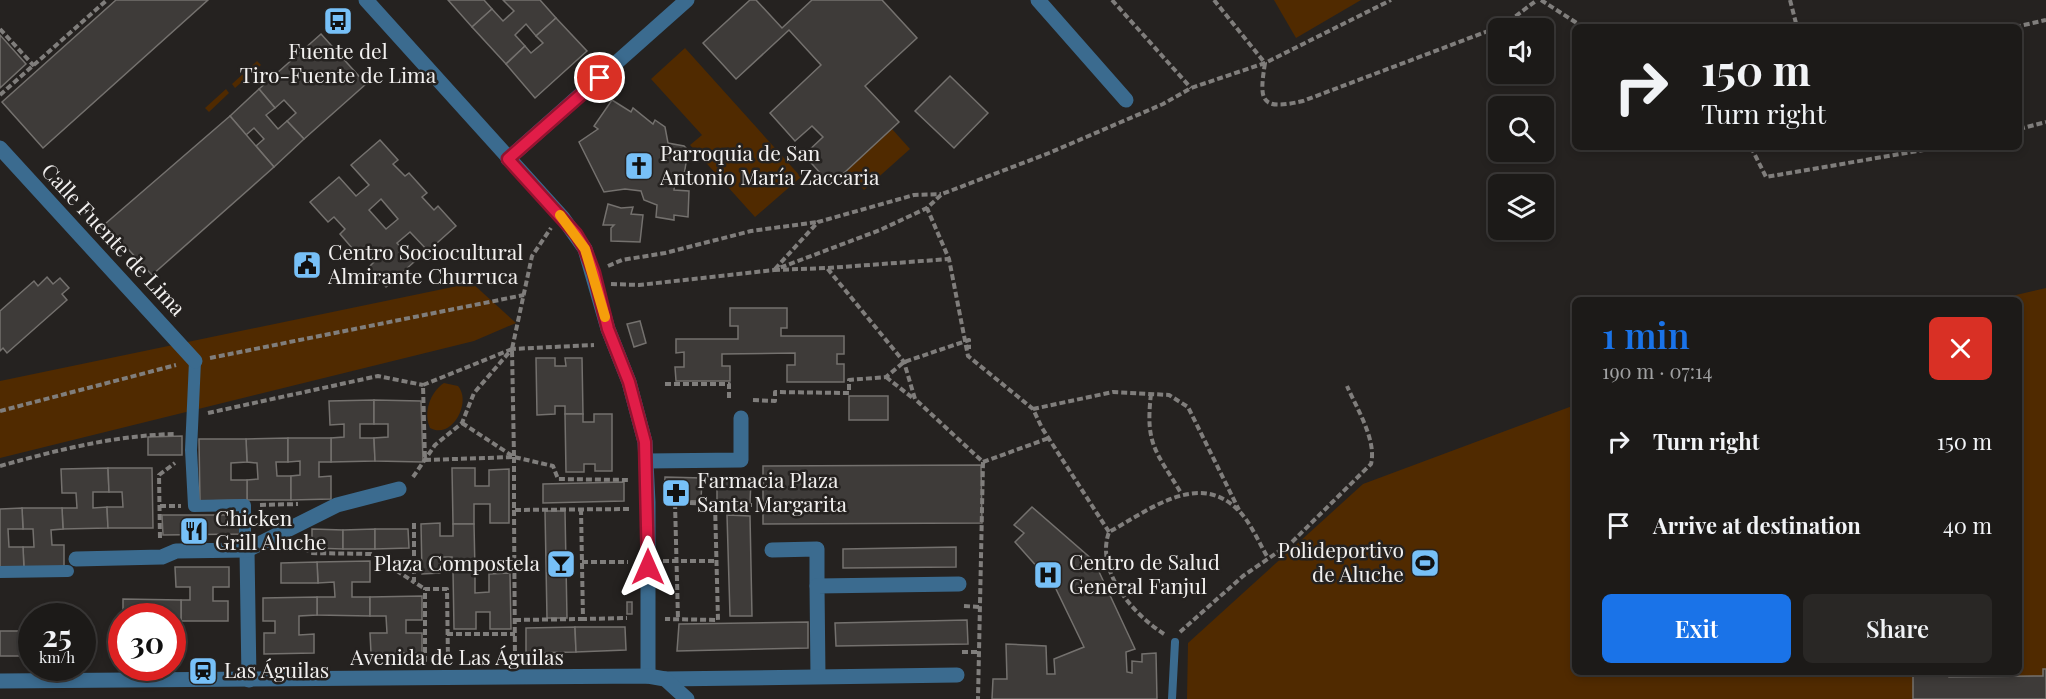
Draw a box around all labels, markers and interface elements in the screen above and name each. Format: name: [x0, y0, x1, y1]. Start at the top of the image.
bus stop icon: Fuente del Tiro-Fuente de Lima: [322, 5, 354, 37]
map controls: [1488, 18, 1554, 240]
button: sound: [1488, 18, 1554, 84]
place label: Fuente del Tiro-Fuente de Lima: [240, 36, 437, 88]
text: 150 m: [1701, 41, 1811, 97]
icon: right: [1602, 48, 1680, 126]
pin: [574, 52, 625, 103]
icon: arrive: [583, 61, 616, 94]
text: Turn right: [1701, 95, 1826, 131]
button: search: [1488, 96, 1554, 162]
place label: Parroquia de San Antonio María Zaccaria: [659, 138, 880, 190]
church icon: Parroquia de San Antonio María Zaccaria: [623, 150, 655, 182]
street label: Calle Fuente de Lima: [36, 156, 193, 321]
button: layers: [1488, 174, 1554, 240]
place label: Centro Sociocultural Almirante Churruca: [327, 237, 523, 289]
public building icon: Centro Sociocultural Almirante Churruca: [291, 249, 323, 281]
text: 1 min: [1602, 310, 1690, 358]
button: close: [1929, 317, 1992, 380]
text: 190 m · 07:14: [1602, 357, 1712, 384]
icon: right: [1602, 425, 1635, 458]
text: Turn right: [1653, 426, 1759, 456]
text: 150 m: [1937, 426, 1992, 456]
place label: Farmacia Plaza Santa Margarita: [697, 465, 847, 517]
pharmacy icon: Farmacia Plaza Santa Margarita: [660, 477, 692, 509]
place label: Chicken Grill Aluche: [215, 503, 326, 555]
icon: arrive: [1602, 509, 1635, 542]
text: Arrive at destination: [1653, 510, 1861, 540]
text: 40 m: [1943, 510, 1992, 540]
restaurant icon: Chicken Grill Aluche: [178, 515, 210, 547]
position arrow: [616, 535, 680, 599]
place label: Polideportivo de Aluche: [1277, 535, 1404, 587]
place label: Centro de Salud General Fanjul: [1069, 547, 1220, 599]
sports icon: Polideportivo de Aluche: [1409, 547, 1441, 579]
place label: Plaza Compostela: [374, 548, 541, 576]
bar icon: Plaza Compostela: [545, 548, 577, 580]
hospital icon: Centro de Salud General Fanjul: [1032, 559, 1064, 591]
button: Exit: [1602, 594, 1791, 663]
button: Share: [1803, 594, 1992, 663]
speed limit sign: 30: [108, 603, 186, 681]
text: 25: [42, 615, 72, 655]
street label: Avenida de Las Águilas: [349, 642, 564, 670]
text: km/h: [39, 647, 75, 667]
station icon: Las Águilas: [187, 655, 219, 687]
place label: Las Águilas: [224, 655, 329, 683]

